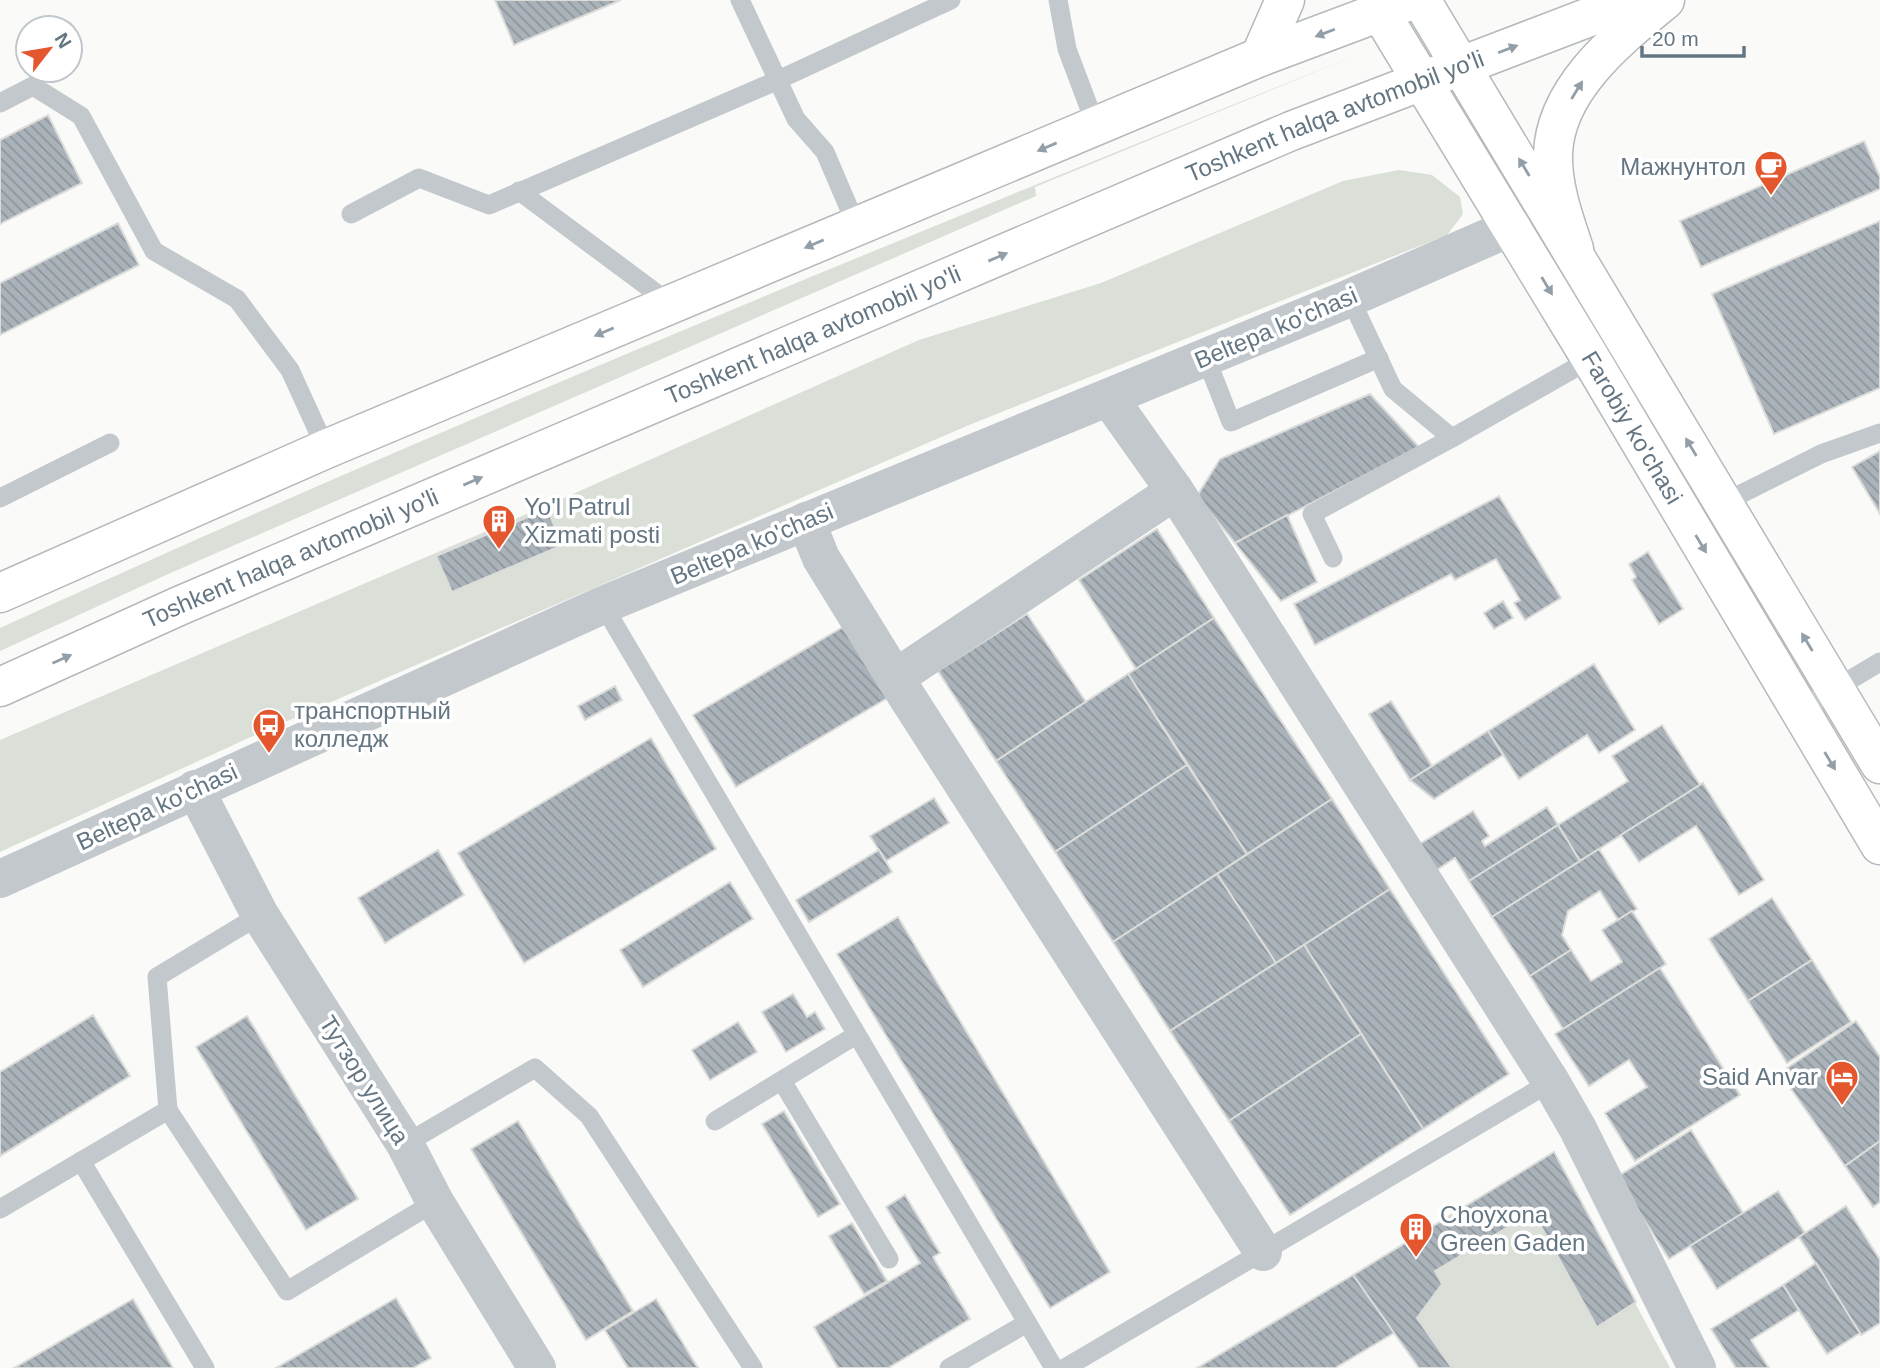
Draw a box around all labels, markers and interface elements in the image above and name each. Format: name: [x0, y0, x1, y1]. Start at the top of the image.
north arrow: [14, 14, 84, 84]
scale bar: [1642, 14, 1744, 58]
one-way arrow: [1315, 27, 1336, 38]
text: 20 m: [1652, 27, 1699, 50]
text: N: [51, 29, 76, 52]
one-way arrow: [1498, 43, 1519, 54]
street label: Toshkent halqa avtomobil yo'li: [1182, 45, 1488, 187]
one-way arrow: [1571, 81, 1584, 100]
one-way arrow: [1036, 142, 1057, 153]
cafe icon: Мажнунтол: [1752, 148, 1790, 197]
place label: Мажнунтол: [1620, 153, 1746, 180]
one-way arrow: [1517, 158, 1530, 177]
one-way arrow: [804, 239, 825, 250]
one-way arrow: [987, 251, 1008, 262]
street label: Toshkent halqa avtomobil yo'li: [661, 260, 965, 410]
one-way arrow: [1541, 276, 1553, 295]
street label: Beltepa ko'chasi: [1190, 281, 1361, 374]
one-way arrow: [594, 327, 615, 338]
street label: Farobiy ko'chasi: [1577, 346, 1688, 509]
one-way arrow: [1684, 437, 1697, 456]
one-way arrow: [463, 475, 483, 487]
street label: Toshkent halqa avtomobil yo'li: [139, 483, 442, 633]
place label: Yo'l Patrul Xizmati posti: [524, 493, 660, 548]
street label: Beltepa ko'chasi: [666, 497, 837, 590]
building icon: Yo'l Patrul Xizmati posti: [480, 502, 518, 551]
one-way arrow: [1695, 535, 1708, 554]
one-way arrow: [1802, 632, 1814, 652]
one-way arrow: [52, 653, 72, 665]
place label: транспортный колледж: [294, 697, 451, 752]
bus stop icon: транспортный колледж: [250, 706, 288, 755]
one-way arrow: [1824, 751, 1836, 770]
street label: Beltepa ko'chasi: [72, 758, 241, 856]
street label: Тутзор улица: [314, 1011, 415, 1150]
hotel icon: Said Anvar: [1823, 1058, 1861, 1107]
place label: Said Anvar: [1702, 1063, 1818, 1090]
place label: Choyxona Green Gaden: [1440, 1201, 1585, 1256]
building icon: Choyxona Green Gaden: [1397, 1210, 1435, 1259]

